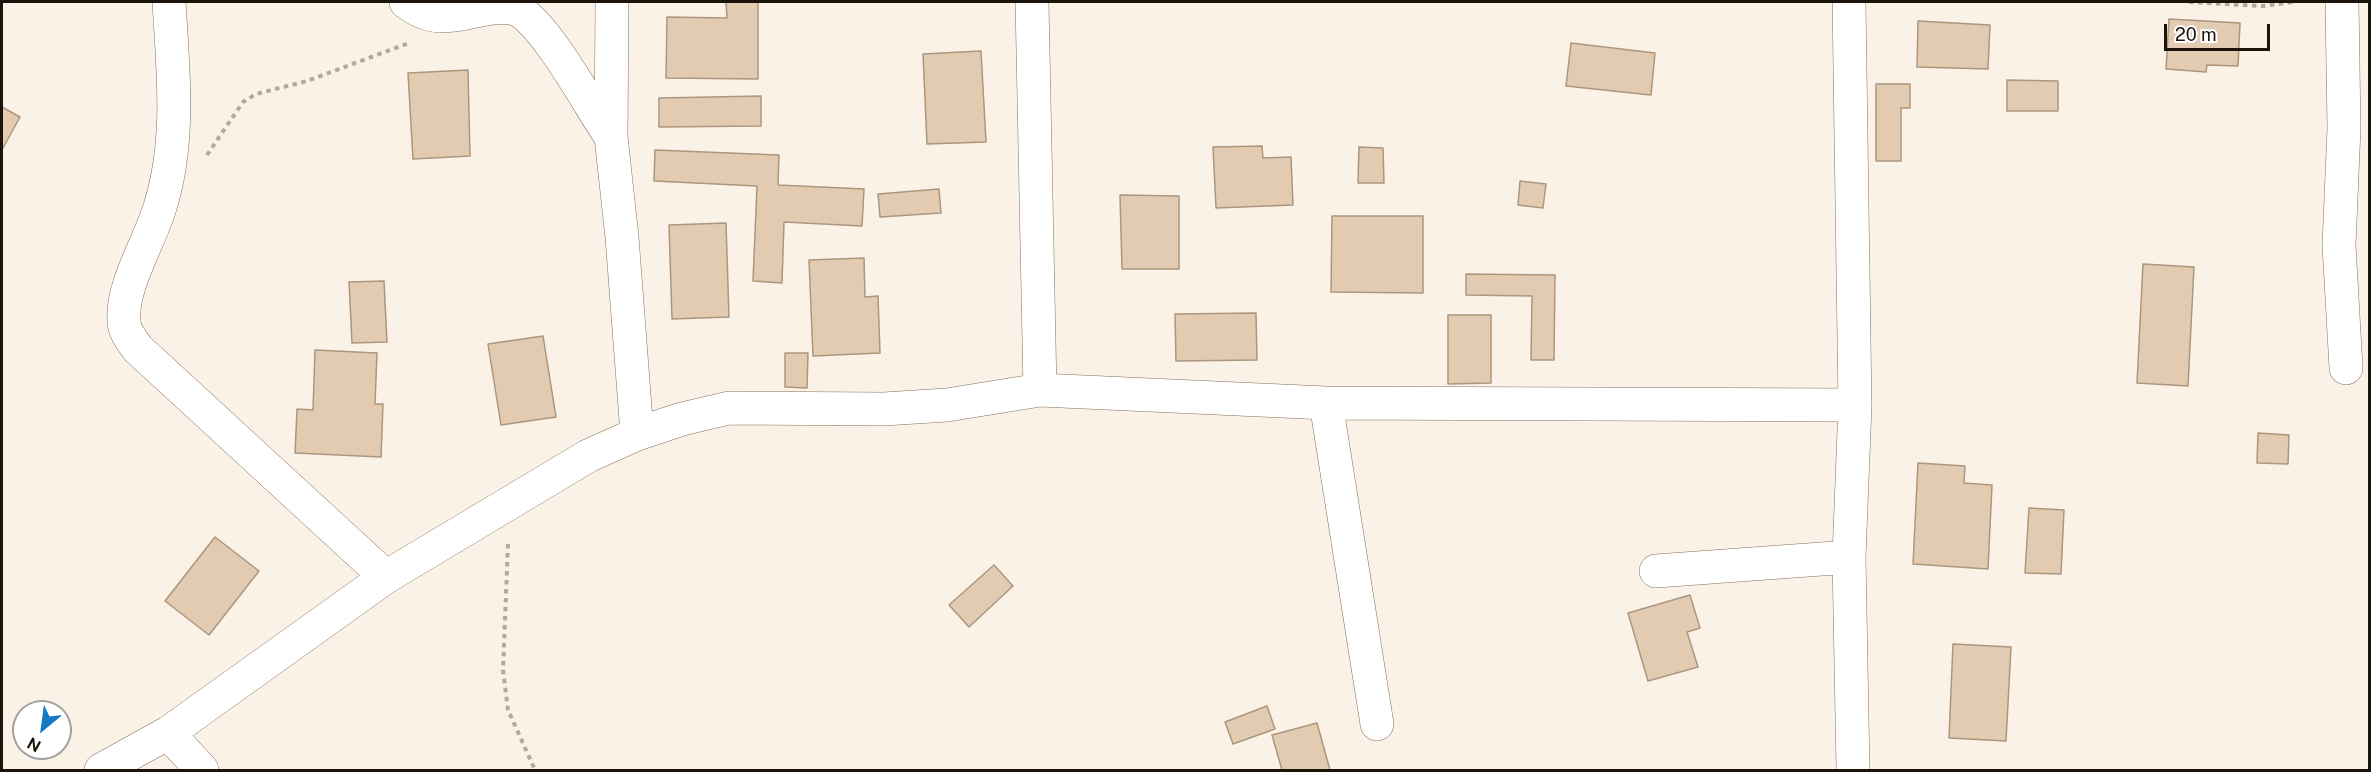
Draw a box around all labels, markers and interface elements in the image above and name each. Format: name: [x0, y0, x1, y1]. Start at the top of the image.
scale bar: [2167, 12, 2274, 50]
text: 20 m: [2175, 24, 2217, 45]
north arrow: [12, 700, 72, 760]
text: N: [24, 733, 44, 756]

